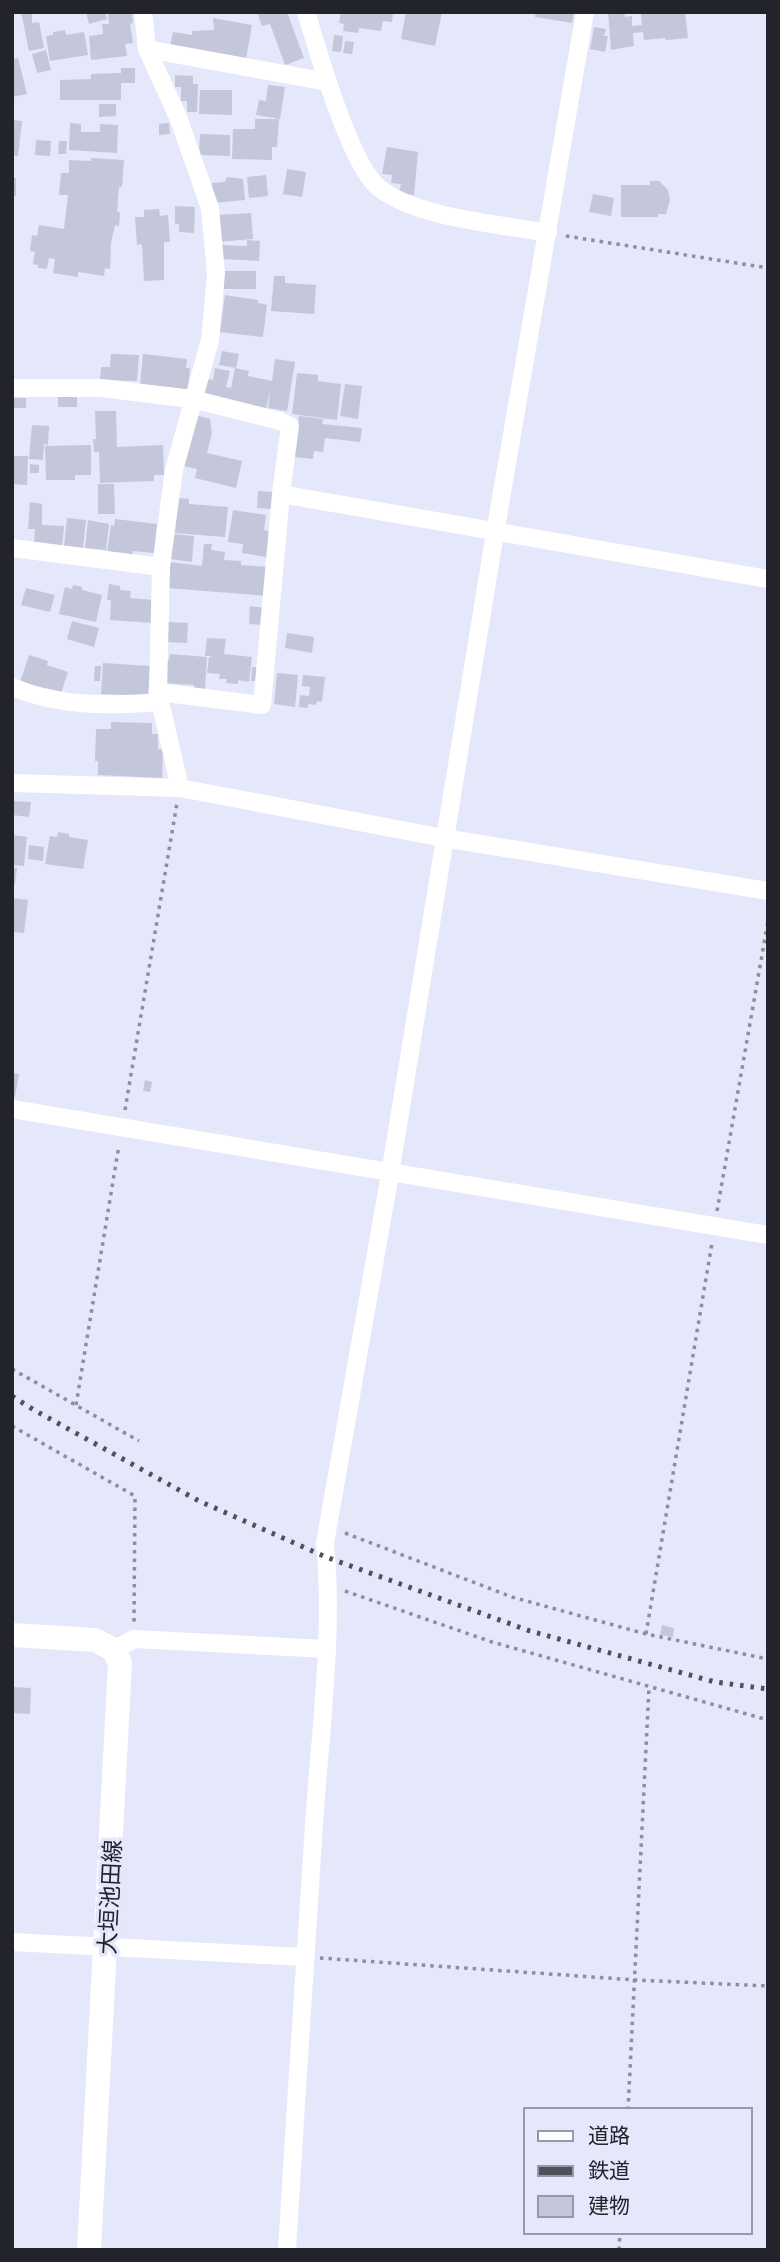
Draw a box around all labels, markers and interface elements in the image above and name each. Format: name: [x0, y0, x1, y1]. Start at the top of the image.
street label: 大垣池田線: [90, 1839, 128, 1955]
legend: [524, 2108, 752, 2234]
text: 道路: [588, 2121, 630, 2149]
text: 鉄道: [588, 2156, 630, 2184]
text: 建物: [588, 2191, 630, 2219]

